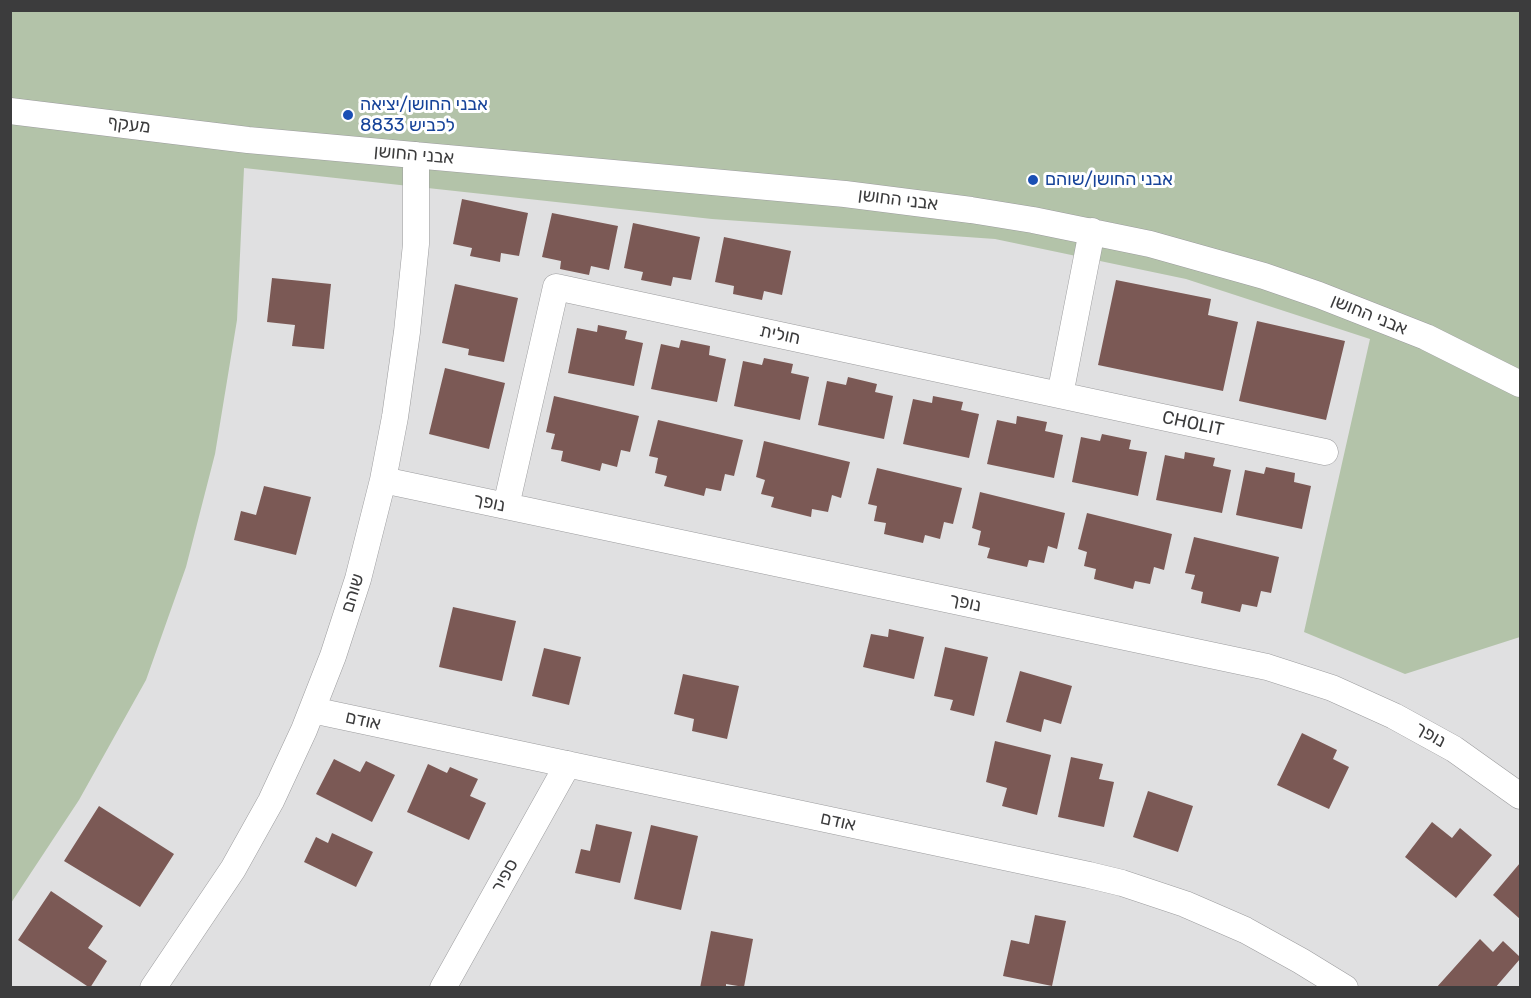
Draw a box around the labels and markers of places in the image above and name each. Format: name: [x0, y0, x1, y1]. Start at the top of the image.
place label: אבני החושן/יציאה לכביש 8833: [360, 94, 488, 136]
marker: אבני החושן/יציאה לכביש 8833: [341, 108, 355, 122]
place label: אבני החושן/שוהם: [1045, 169, 1173, 191]
marker: אבני החושן/שוהם: [1026, 173, 1040, 187]

